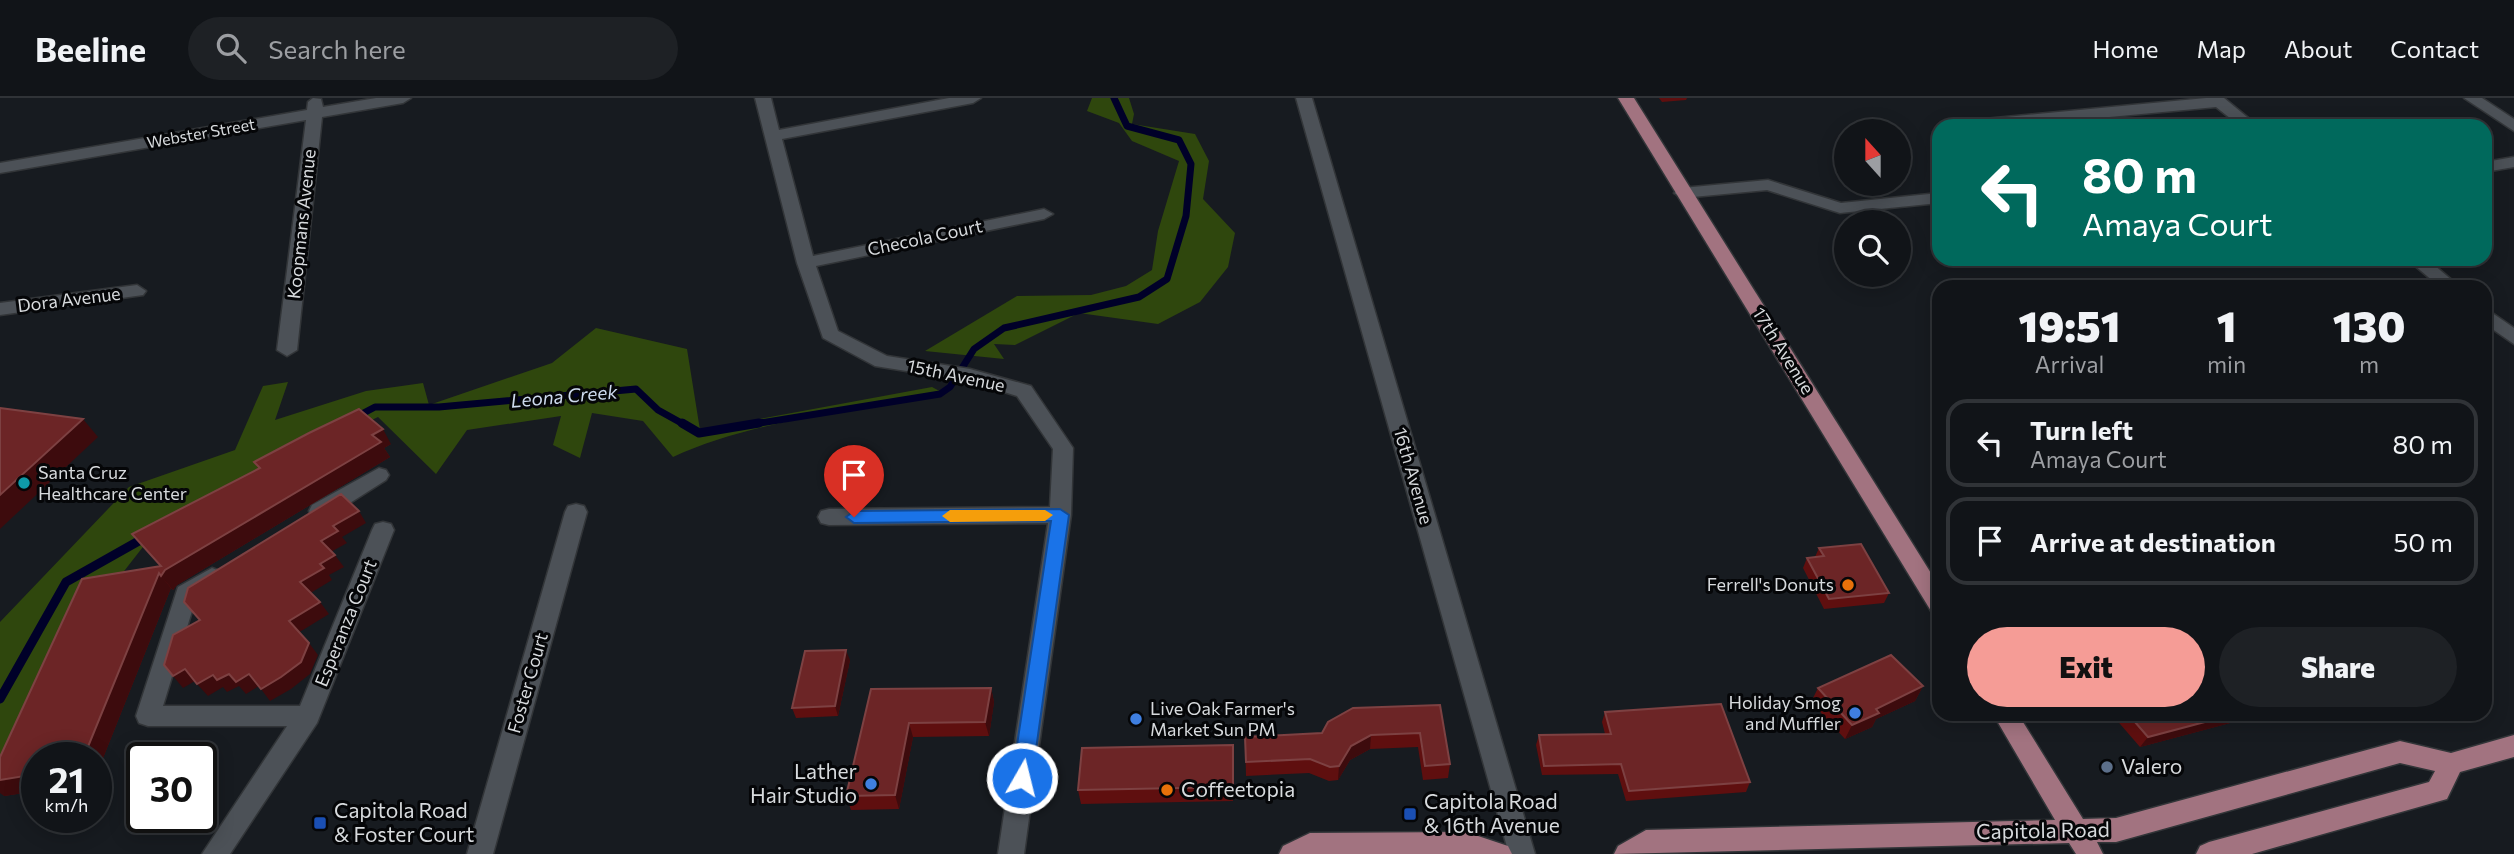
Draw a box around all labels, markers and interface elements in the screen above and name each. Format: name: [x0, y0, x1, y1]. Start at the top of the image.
search box: [188, 17, 678, 80]
text: Beeline: [35, 28, 146, 69]
icon: search: [212, 29, 250, 67]
text: Search here: [268, 33, 406, 64]
text: Home: [2093, 34, 2159, 63]
text: Map: [2197, 34, 2246, 63]
text: About: [2284, 34, 2352, 63]
text: Contact: [2390, 34, 2479, 63]
street label: Webster Street: [145, 114, 257, 151]
north arrow: [1834, 119, 1911, 196]
map controls: [1834, 119, 1911, 287]
text: 80 m: [2082, 143, 2197, 203]
icon: left: [1967, 147, 2058, 238]
street label: Koopmans Avenue: [282, 148, 320, 300]
text: Amaya Court: [2082, 203, 2272, 243]
button: search: [1834, 210, 1911, 287]
street label: Checola Court: [865, 214, 984, 260]
street label: Dora Avenue: [16, 282, 122, 316]
text: 19:51: [2019, 299, 2120, 351]
text: 1: [2217, 299, 2236, 351]
text: 130: [2333, 299, 2405, 351]
street label: 17th Avenue: [1748, 303, 1819, 398]
text: Arrival: [2035, 350, 2104, 378]
text: min: [2207, 350, 2246, 378]
text: m: [2359, 350, 2379, 378]
street label: 15th Avenue: [905, 354, 1007, 396]
water label: Leona Creek: [509, 379, 619, 412]
text: Turn left: [2030, 414, 2133, 445]
icon: left: [1971, 424, 2009, 462]
street label: 16th Avenue: [1390, 425, 1438, 527]
text: 80 m: [2393, 428, 2453, 459]
pin: [824, 445, 884, 517]
text: Amaya Court: [2030, 445, 2167, 473]
icon: arrive: [835, 456, 873, 494]
place label: Santa Cruz Healthcare Center: [38, 461, 187, 504]
marker: Santa Cruz Healthcare Center: [16, 475, 32, 491]
icon: arrive: [1971, 522, 2009, 560]
text: Arrive at destination: [2030, 526, 2276, 557]
text: 50 m: [2393, 526, 2453, 557]
street label: Esperanza Court: [310, 556, 381, 689]
place label: Ferrell's Donuts: [1707, 573, 1834, 595]
marker: Ferrell's Donuts: [1840, 577, 1856, 593]
button: Exit: [1967, 627, 2205, 707]
button: Share: [2219, 627, 2457, 707]
street label: Foster Court: [502, 630, 552, 736]
place label: Holiday Smog and Muffler: [1728, 691, 1841, 734]
place label: Live Oak Farmer's Market Sun PM: [1150, 697, 1295, 740]
marker: Holiday Smog and Muffler: [1847, 705, 1863, 721]
marker: Live Oak Farmer's Market Sun PM: [1128, 711, 1144, 727]
position arrow: [985, 741, 1059, 815]
speed limit sign: 30: [126, 742, 217, 833]
place label: Valero: [2121, 753, 2182, 778]
text: 21: [49, 757, 84, 800]
place label: Lather Hair Studio: [750, 758, 857, 807]
marker: Valero: [2099, 759, 2115, 775]
marker: Lather Hair Studio: [863, 776, 879, 792]
place label: Coffeetopia: [1181, 776, 1295, 801]
marker: Coffeetopia: [1159, 782, 1175, 798]
place label: Capitola Road & 16th Avenue: [1424, 788, 1560, 837]
text: km/h: [45, 794, 88, 816]
place label: Capitola Road & Foster Court: [334, 797, 474, 846]
marker: Capitola Road & 16th Avenue: [1402, 806, 1418, 822]
marker: Capitola Road & Foster Court: [312, 815, 328, 831]
street label: Capitola Road: [1976, 816, 2110, 843]

